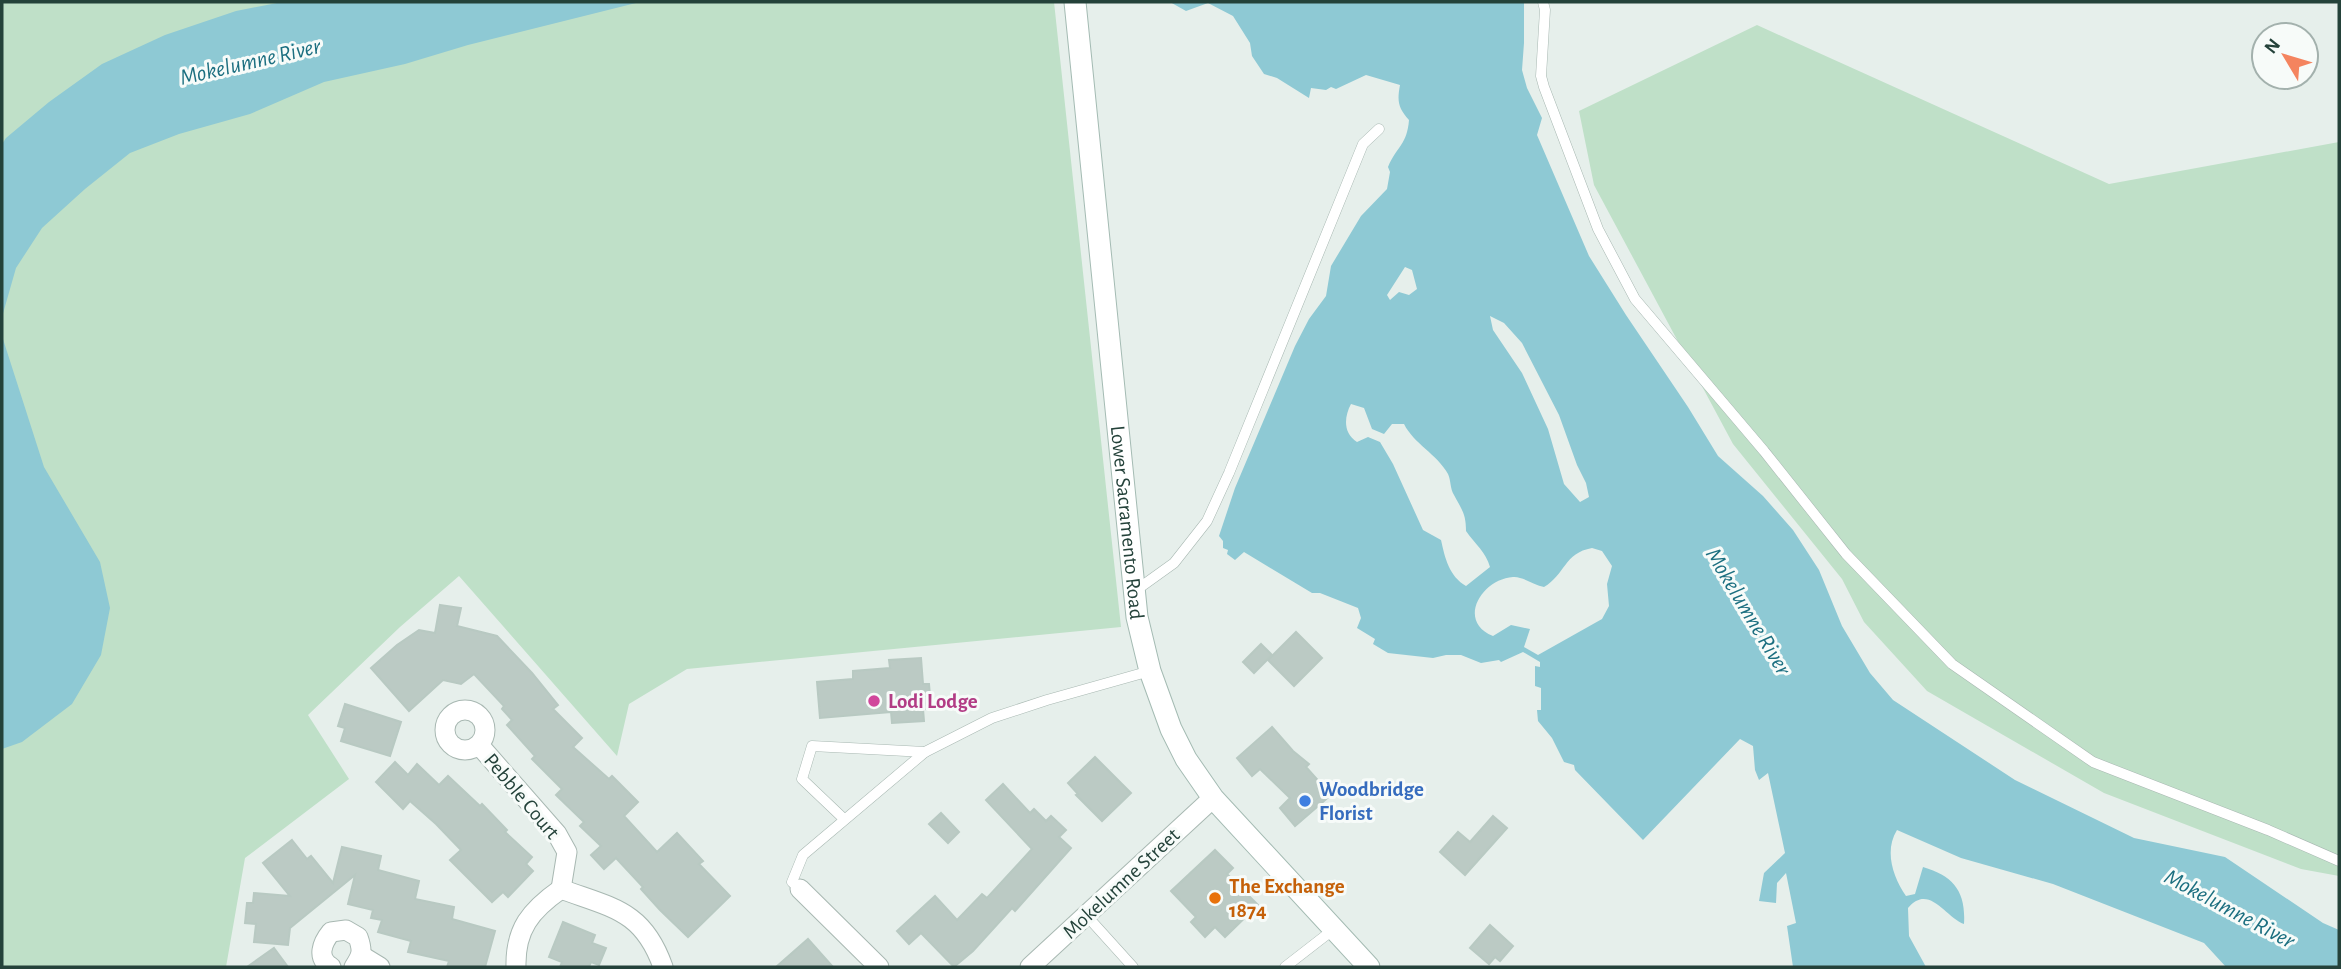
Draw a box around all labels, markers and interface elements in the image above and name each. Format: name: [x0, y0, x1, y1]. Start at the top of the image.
north arrow: [2250, 21, 2320, 91]
water label: Mokelumne River: [178, 35, 323, 90]
text: N: [2261, 35, 2284, 58]
street label: Lower Sacramento Road: [1107, 424, 1147, 620]
water label: Mokelumne River: [1701, 544, 1795, 680]
place label: Lodi Lodge: [888, 691, 978, 712]
marker: Lodi Lodge: [866, 693, 882, 709]
street label: Pebble Court: [480, 750, 563, 843]
place label: Woodbridge Florist: [1319, 779, 1424, 824]
marker: Woodbridge Florist: [1297, 793, 1313, 809]
street label: Mokelumne Street: [1059, 824, 1184, 943]
water label: Mokelumne River: [2160, 865, 2299, 953]
place label: The Exchange 1874: [1229, 876, 1345, 921]
marker: The Exchange 1874: [1207, 890, 1223, 906]

